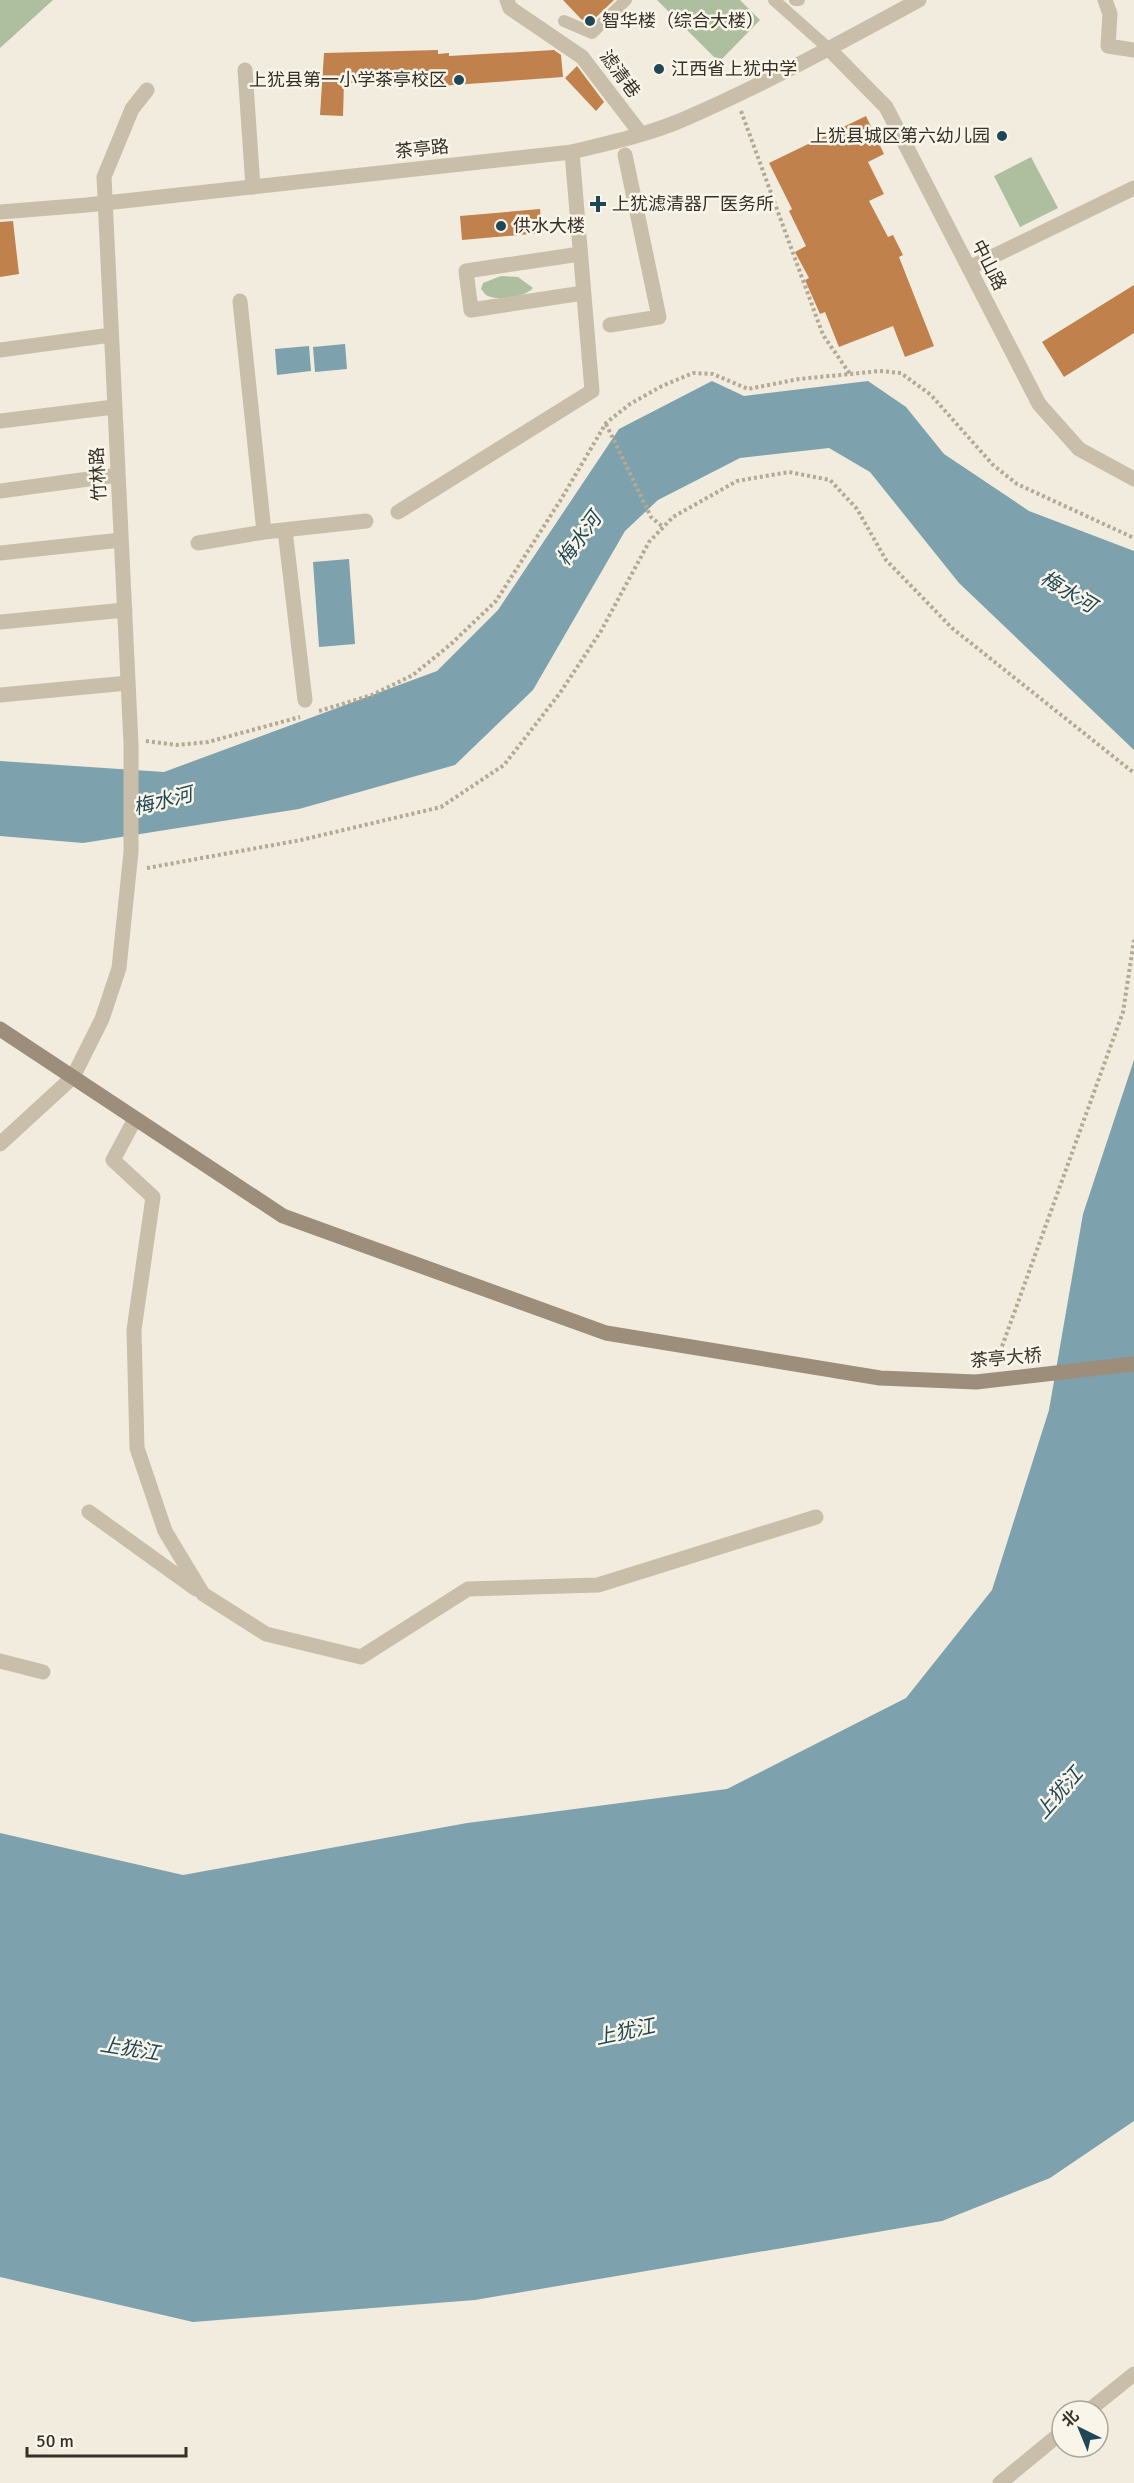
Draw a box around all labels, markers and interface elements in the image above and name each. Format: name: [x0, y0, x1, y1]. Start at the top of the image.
place label: 智华楼（综合大楼）: [602, 10, 764, 32]
marker: 智华楼（综合大楼）: [583, 14, 597, 28]
street label: 滤清巷: [595, 46, 645, 102]
place label: 江西省上犹中学: [671, 58, 797, 80]
marker: 江西省上犹中学: [652, 62, 666, 76]
place label: 上犹县第一小学茶亭校区: [249, 69, 447, 91]
marker: 上犹县第一小学茶亭校区: [452, 73, 466, 87]
place label: 上犹县城区第六幼儿园: [810, 125, 990, 147]
marker: 上犹县城区第六幼儿园: [995, 129, 1009, 143]
street label: 茶亭路: [394, 135, 450, 163]
place label: 上犹滤清器厂医务所: [612, 193, 774, 215]
marker: 上犹滤清器厂医务所: [589, 195, 607, 213]
place label: 供水大楼: [513, 215, 585, 237]
marker: 供水大楼: [494, 219, 508, 233]
street label: 中山路: [967, 236, 1011, 294]
street label: 竹林路: [86, 446, 110, 502]
water label: 梅水河: [551, 504, 609, 571]
water label: 梅水河: [1036, 566, 1104, 620]
water label: 梅水河: [131, 781, 199, 820]
street label: 茶亭大桥: [969, 1344, 1043, 1372]
water label: 上犹江: [1030, 1761, 1089, 1824]
water label: 上犹江: [593, 2013, 659, 2050]
water label: 上犹江: [98, 2032, 164, 2066]
north arrow: [1050, 2399, 1110, 2459]
text: 北: [1058, 2406, 1083, 2432]
scale bar: [27, 2420, 186, 2458]
text: 50 m: [36, 2430, 74, 2452]

